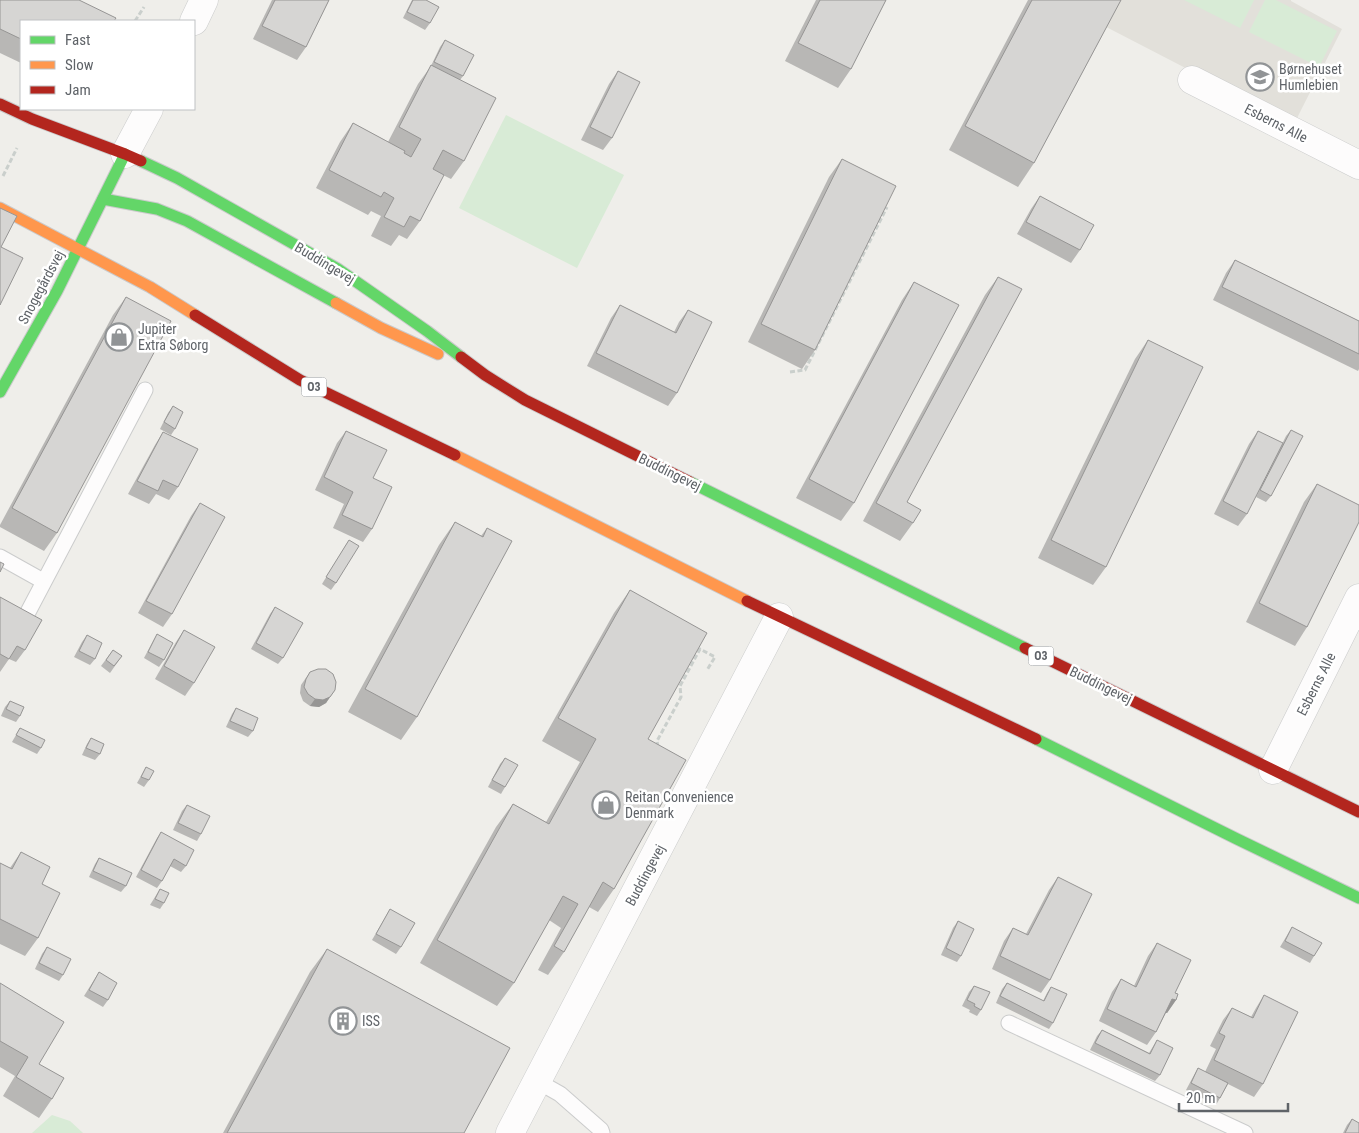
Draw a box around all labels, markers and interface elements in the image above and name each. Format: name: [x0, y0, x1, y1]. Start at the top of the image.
legend: [20, 20, 195, 110]
text: Fast: [65, 31, 90, 49]
text: Slow: [65, 56, 94, 74]
place label: Børnehuset Humlebien: [1279, 61, 1342, 93]
school or university icon: Børnehuset Humlebien: [1245, 62, 1275, 92]
text: Jam: [65, 81, 91, 99]
street label: Esberns Alle: [1242, 100, 1311, 146]
street label: Buddingevej: [292, 239, 358, 287]
street label: Snogegårdsvej: [15, 247, 67, 327]
place label: Jupiter Extra Søborg: [138, 321, 208, 353]
shop icon: Jupiter Extra Søborg: [104, 322, 134, 352]
road number: O3: [302, 378, 326, 397]
street label: Buddingevej: [636, 450, 704, 494]
road number: O3: [1028, 646, 1054, 666]
street label: Esberns Alle: [1293, 649, 1339, 718]
street label: Buddingevej: [1067, 663, 1135, 707]
place label: Reitan Convenience Denmark: [625, 789, 734, 821]
shop icon: Reitan Convenience Denmark: [591, 790, 621, 820]
street label: Buddingevej: [622, 842, 668, 908]
building icon: ISS: [328, 1006, 358, 1036]
place label: ISS: [362, 1013, 380, 1029]
scale bar: [1179, 1080, 1288, 1112]
text: 20 m: [1186, 1089, 1216, 1107]

